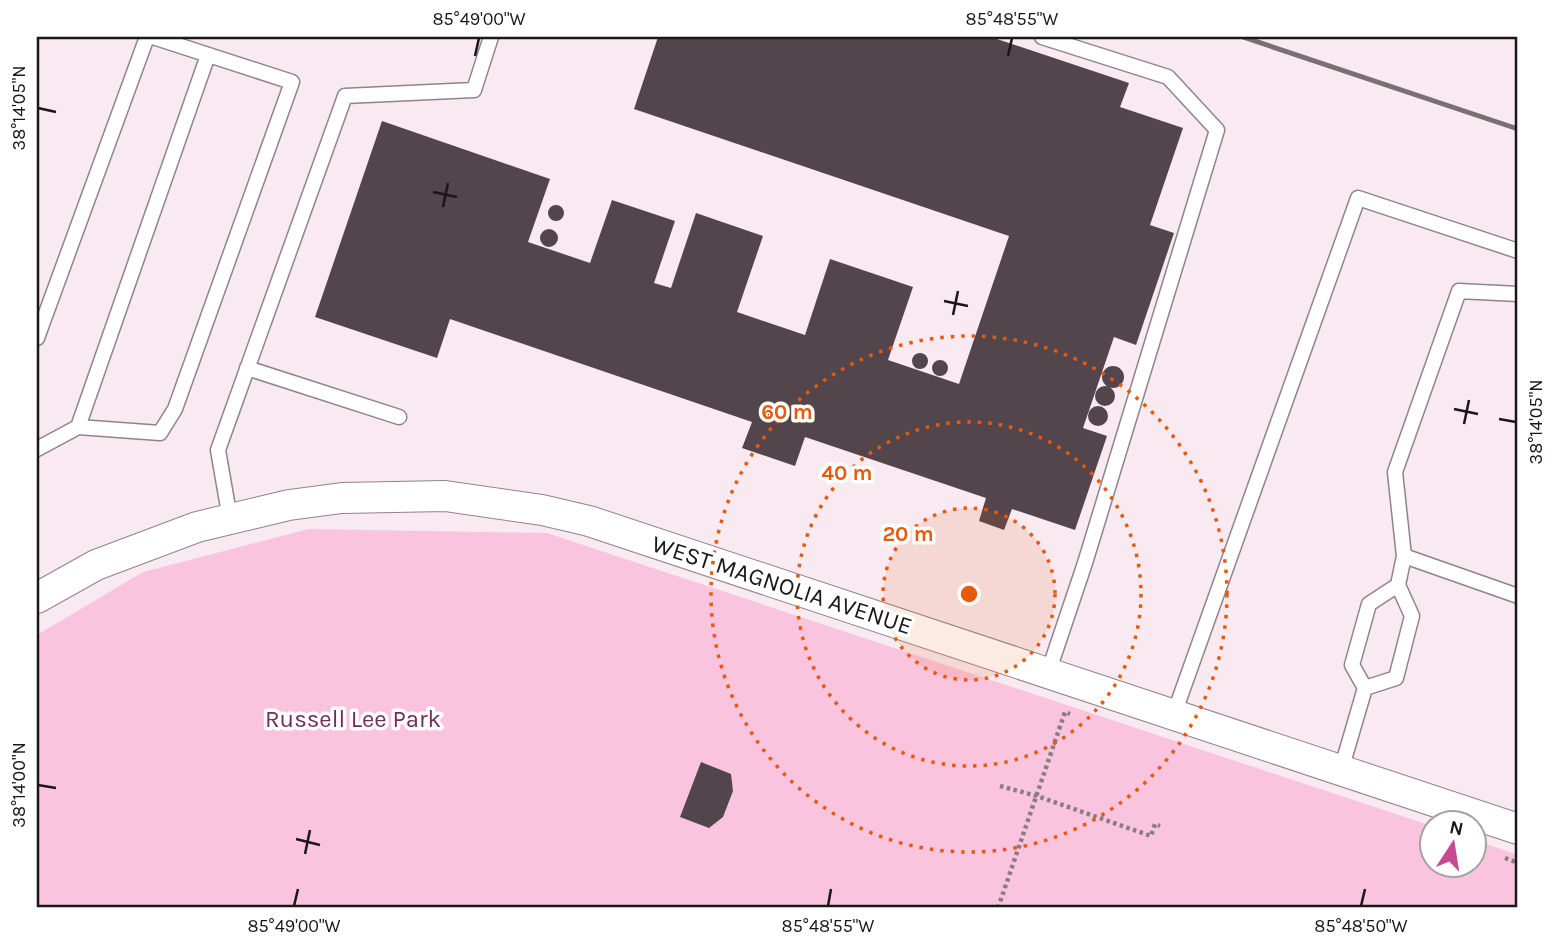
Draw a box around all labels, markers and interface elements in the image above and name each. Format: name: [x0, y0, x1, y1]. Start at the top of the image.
text: 85°49'00"W: [432, 8, 526, 30]
text: 85°48'55"W: [966, 8, 1058, 30]
text: 38°14'05"N: [8, 66, 30, 150]
text: 38°14'05"N: [1525, 380, 1547, 464]
text: 60 m: [761, 400, 813, 424]
text: 40 m: [821, 461, 873, 485]
text: 20 m: [882, 522, 934, 546]
street label: WEST MAGNOLIA AVENUE: [648, 530, 916, 640]
centre of rings: [957, 582, 981, 606]
park label: Russell Lee Park: [265, 705, 441, 733]
text: 38°14'00"N: [8, 742, 30, 828]
north arrow: [1418, 808, 1488, 878]
text: N: [1447, 816, 1465, 841]
text: 85°49'00"W: [247, 915, 341, 937]
text: 85°48'55"W: [782, 915, 874, 937]
text: 85°48'50"W: [1314, 915, 1408, 937]

